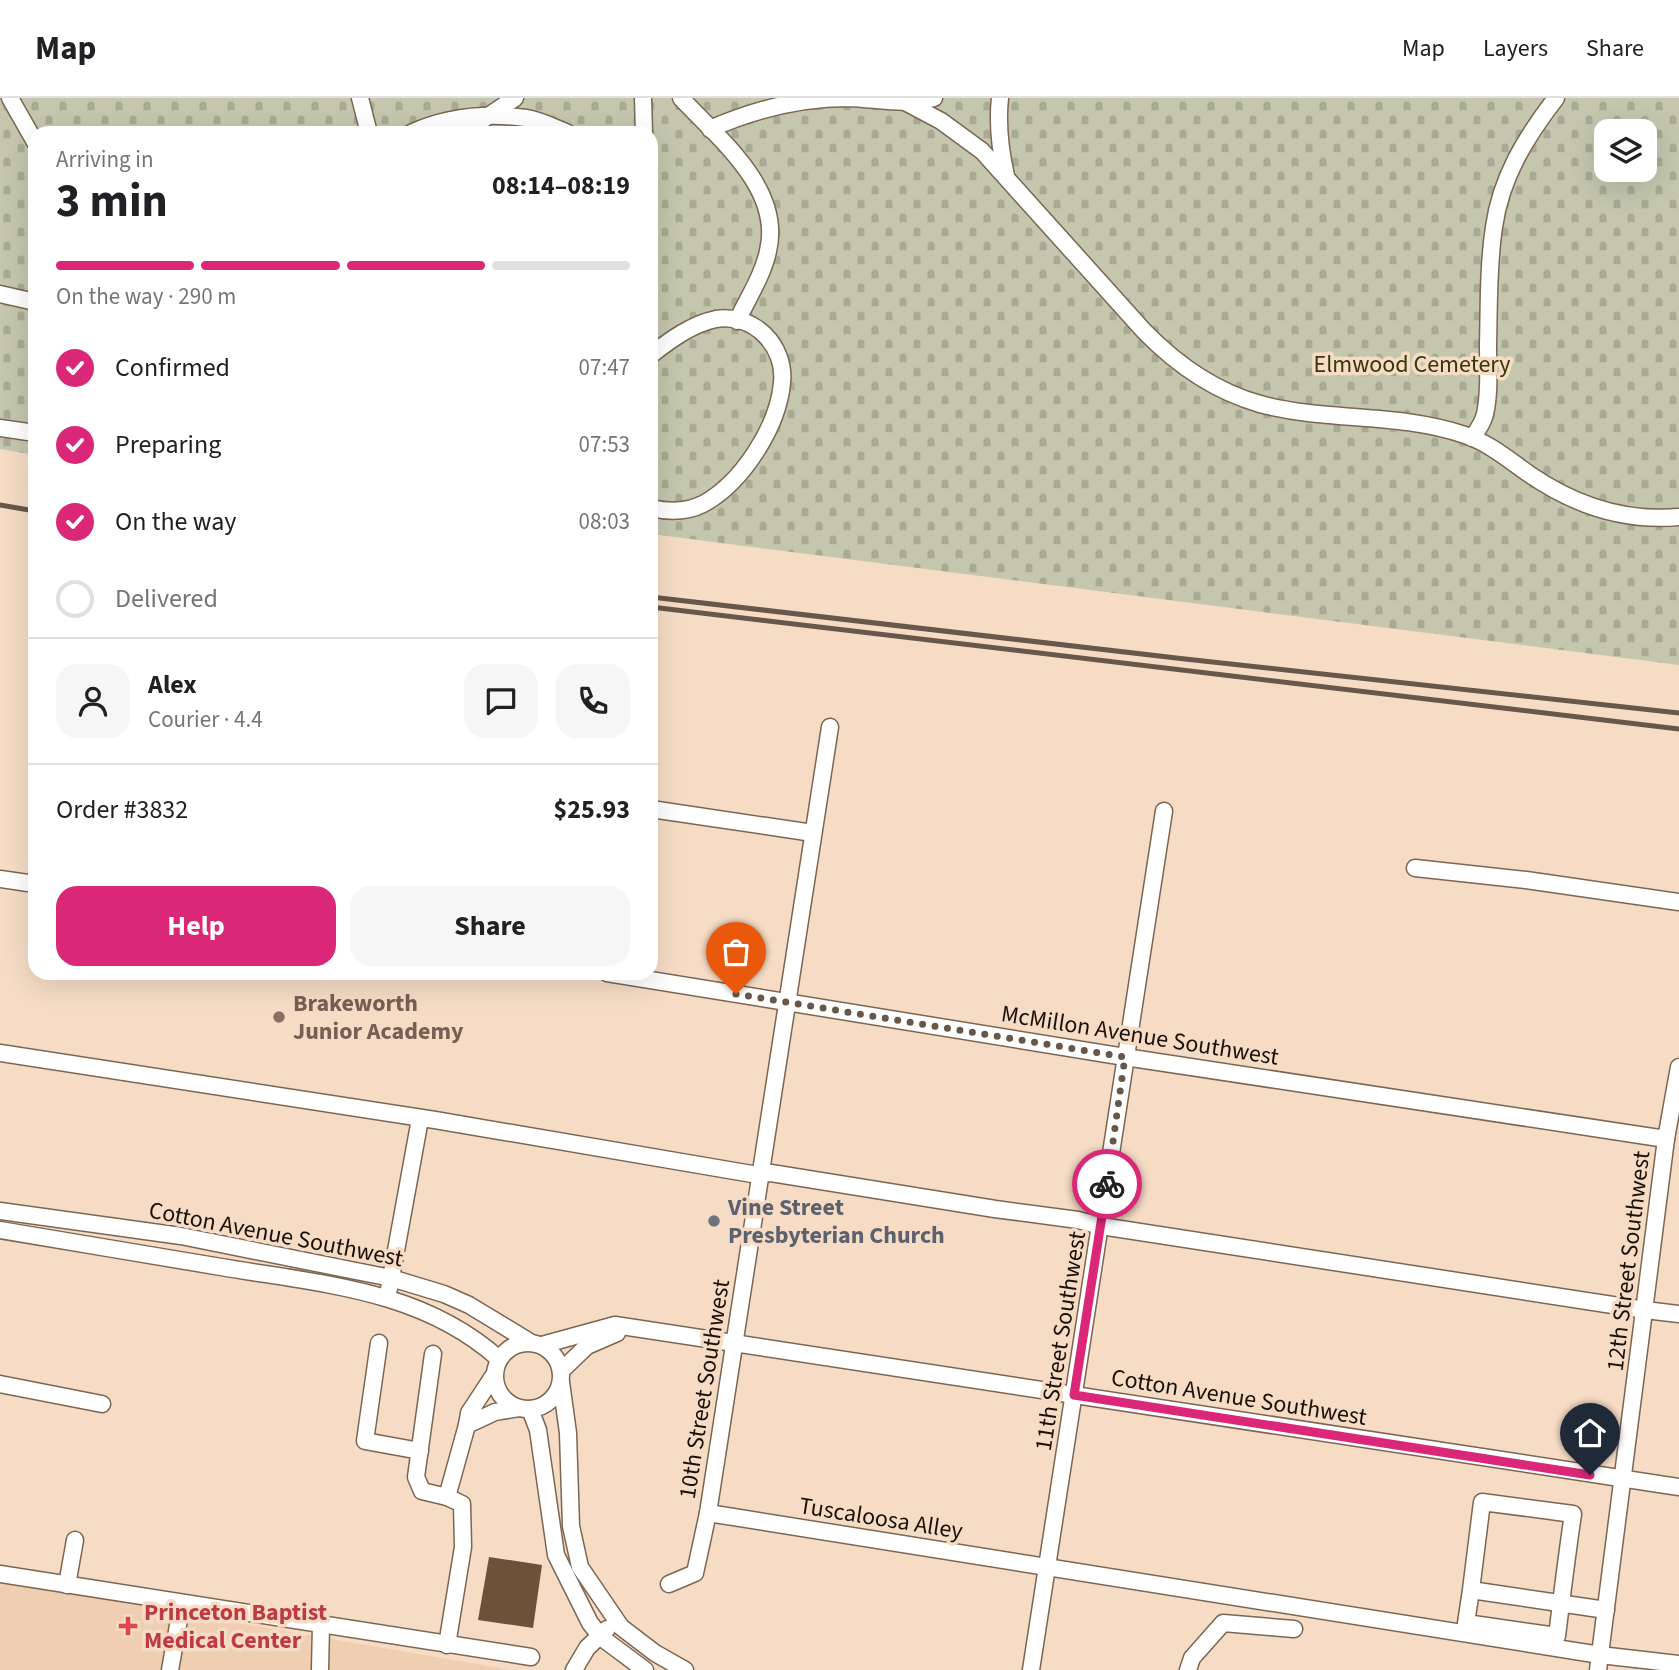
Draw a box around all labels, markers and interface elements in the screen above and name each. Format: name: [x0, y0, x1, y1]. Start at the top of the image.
text: Map: [35, 25, 96, 72]
text: Map: [1402, 31, 1445, 66]
text: Layers: [1483, 31, 1548, 66]
text: Share: [1586, 31, 1644, 66]
map controls: [1594, 119, 1657, 182]
button: layers: [1594, 119, 1657, 182]
text: Arriving in: [56, 143, 154, 176]
text: 08:14–08:19: [492, 167, 630, 204]
text: 3 min: [56, 169, 168, 234]
text: On the way · 290 m: [56, 280, 236, 313]
park label: Elmwood Cemetery: [1314, 347, 1510, 382]
icon: check: [56, 349, 94, 387]
text: Confirmed: [115, 349, 230, 386]
text: 07:47: [579, 351, 630, 384]
icon: check: [56, 426, 94, 464]
text: Preparing: [115, 426, 221, 463]
text: 07:53: [579, 428, 630, 461]
icon: check: [56, 503, 94, 541]
text: On the way: [115, 503, 236, 540]
text: 08:03: [579, 505, 630, 538]
text: Delivered: [115, 580, 218, 617]
button: person: [56, 664, 130, 738]
button: chat: [464, 664, 538, 738]
button: phone: [556, 664, 630, 738]
text: Alex: [148, 666, 197, 703]
text: Courier · 4.4: [148, 703, 263, 736]
text: Order #3832: [56, 791, 188, 828]
text: $25.93: [554, 791, 630, 828]
button: Help: [56, 886, 336, 966]
button: Share: [350, 886, 630, 966]
pin: [706, 922, 766, 994]
icon: bag: [717, 933, 755, 971]
place label: Brakeworth Junior Academy: [293, 986, 464, 1049]
street label: McMillon Avenue Southwest: [999, 996, 1281, 1075]
marker: Brakeworth Junior Academy: [271, 1009, 287, 1025]
courier: [1072, 1149, 1142, 1219]
street label: 12th Street Southwest: [1598, 1149, 1659, 1373]
icon: bike: [1088, 1165, 1126, 1203]
place label: Vine Street Presbyterian Church: [727, 1190, 945, 1253]
street label: Cotton Avenue Southwest: [146, 1193, 406, 1276]
marker: Vine Street Presbyterian Church: [706, 1213, 722, 1229]
street label: 11th Street Southwest: [1026, 1229, 1095, 1453]
street label: 10th Street Southwest: [670, 1277, 739, 1501]
street label: Cotton Avenue Southwest: [1109, 1360, 1369, 1435]
pin: [1560, 1403, 1620, 1475]
icon: home: [1571, 1414, 1609, 1452]
street label: Tuscaloosa Alley: [797, 1488, 965, 1549]
place label: Princeton Baptist Medical Center: [144, 1595, 327, 1658]
marker: Princeton Baptist Medical Center: [118, 1616, 138, 1636]

